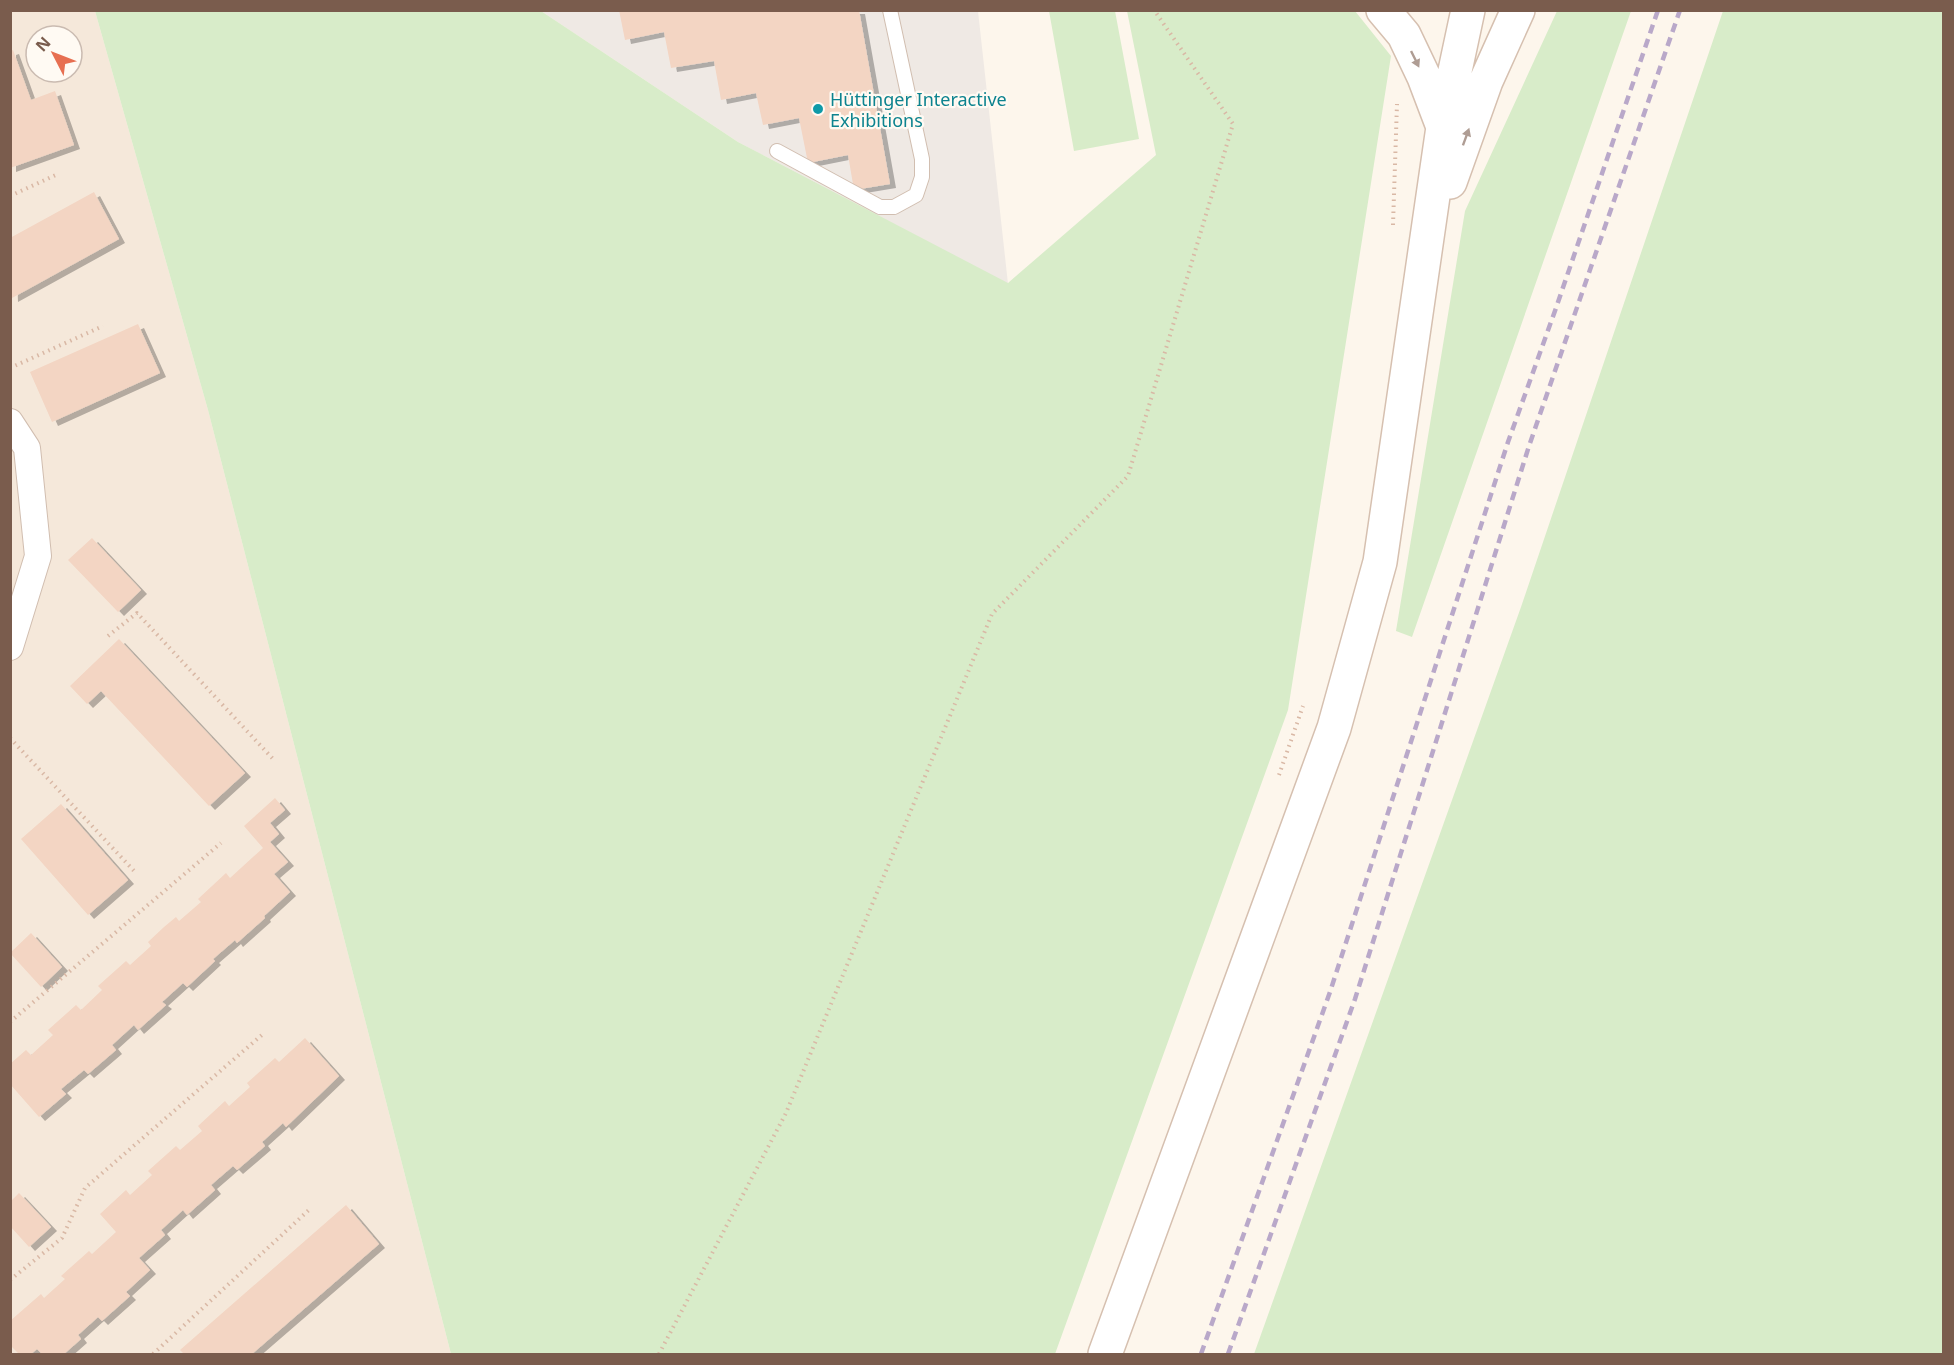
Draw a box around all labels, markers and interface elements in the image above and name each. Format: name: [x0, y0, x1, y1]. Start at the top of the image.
north arrow: [24, 24, 84, 84]
text: N: [30, 32, 55, 56]
one-way arrow: [1411, 50, 1420, 67]
place label: Hüttinger Interactive Exhibitions: [830, 87, 1007, 132]
marker: Hüttinger Interactive Exhibitions: [811, 102, 825, 116]
one-way arrow: [1462, 128, 1472, 146]

